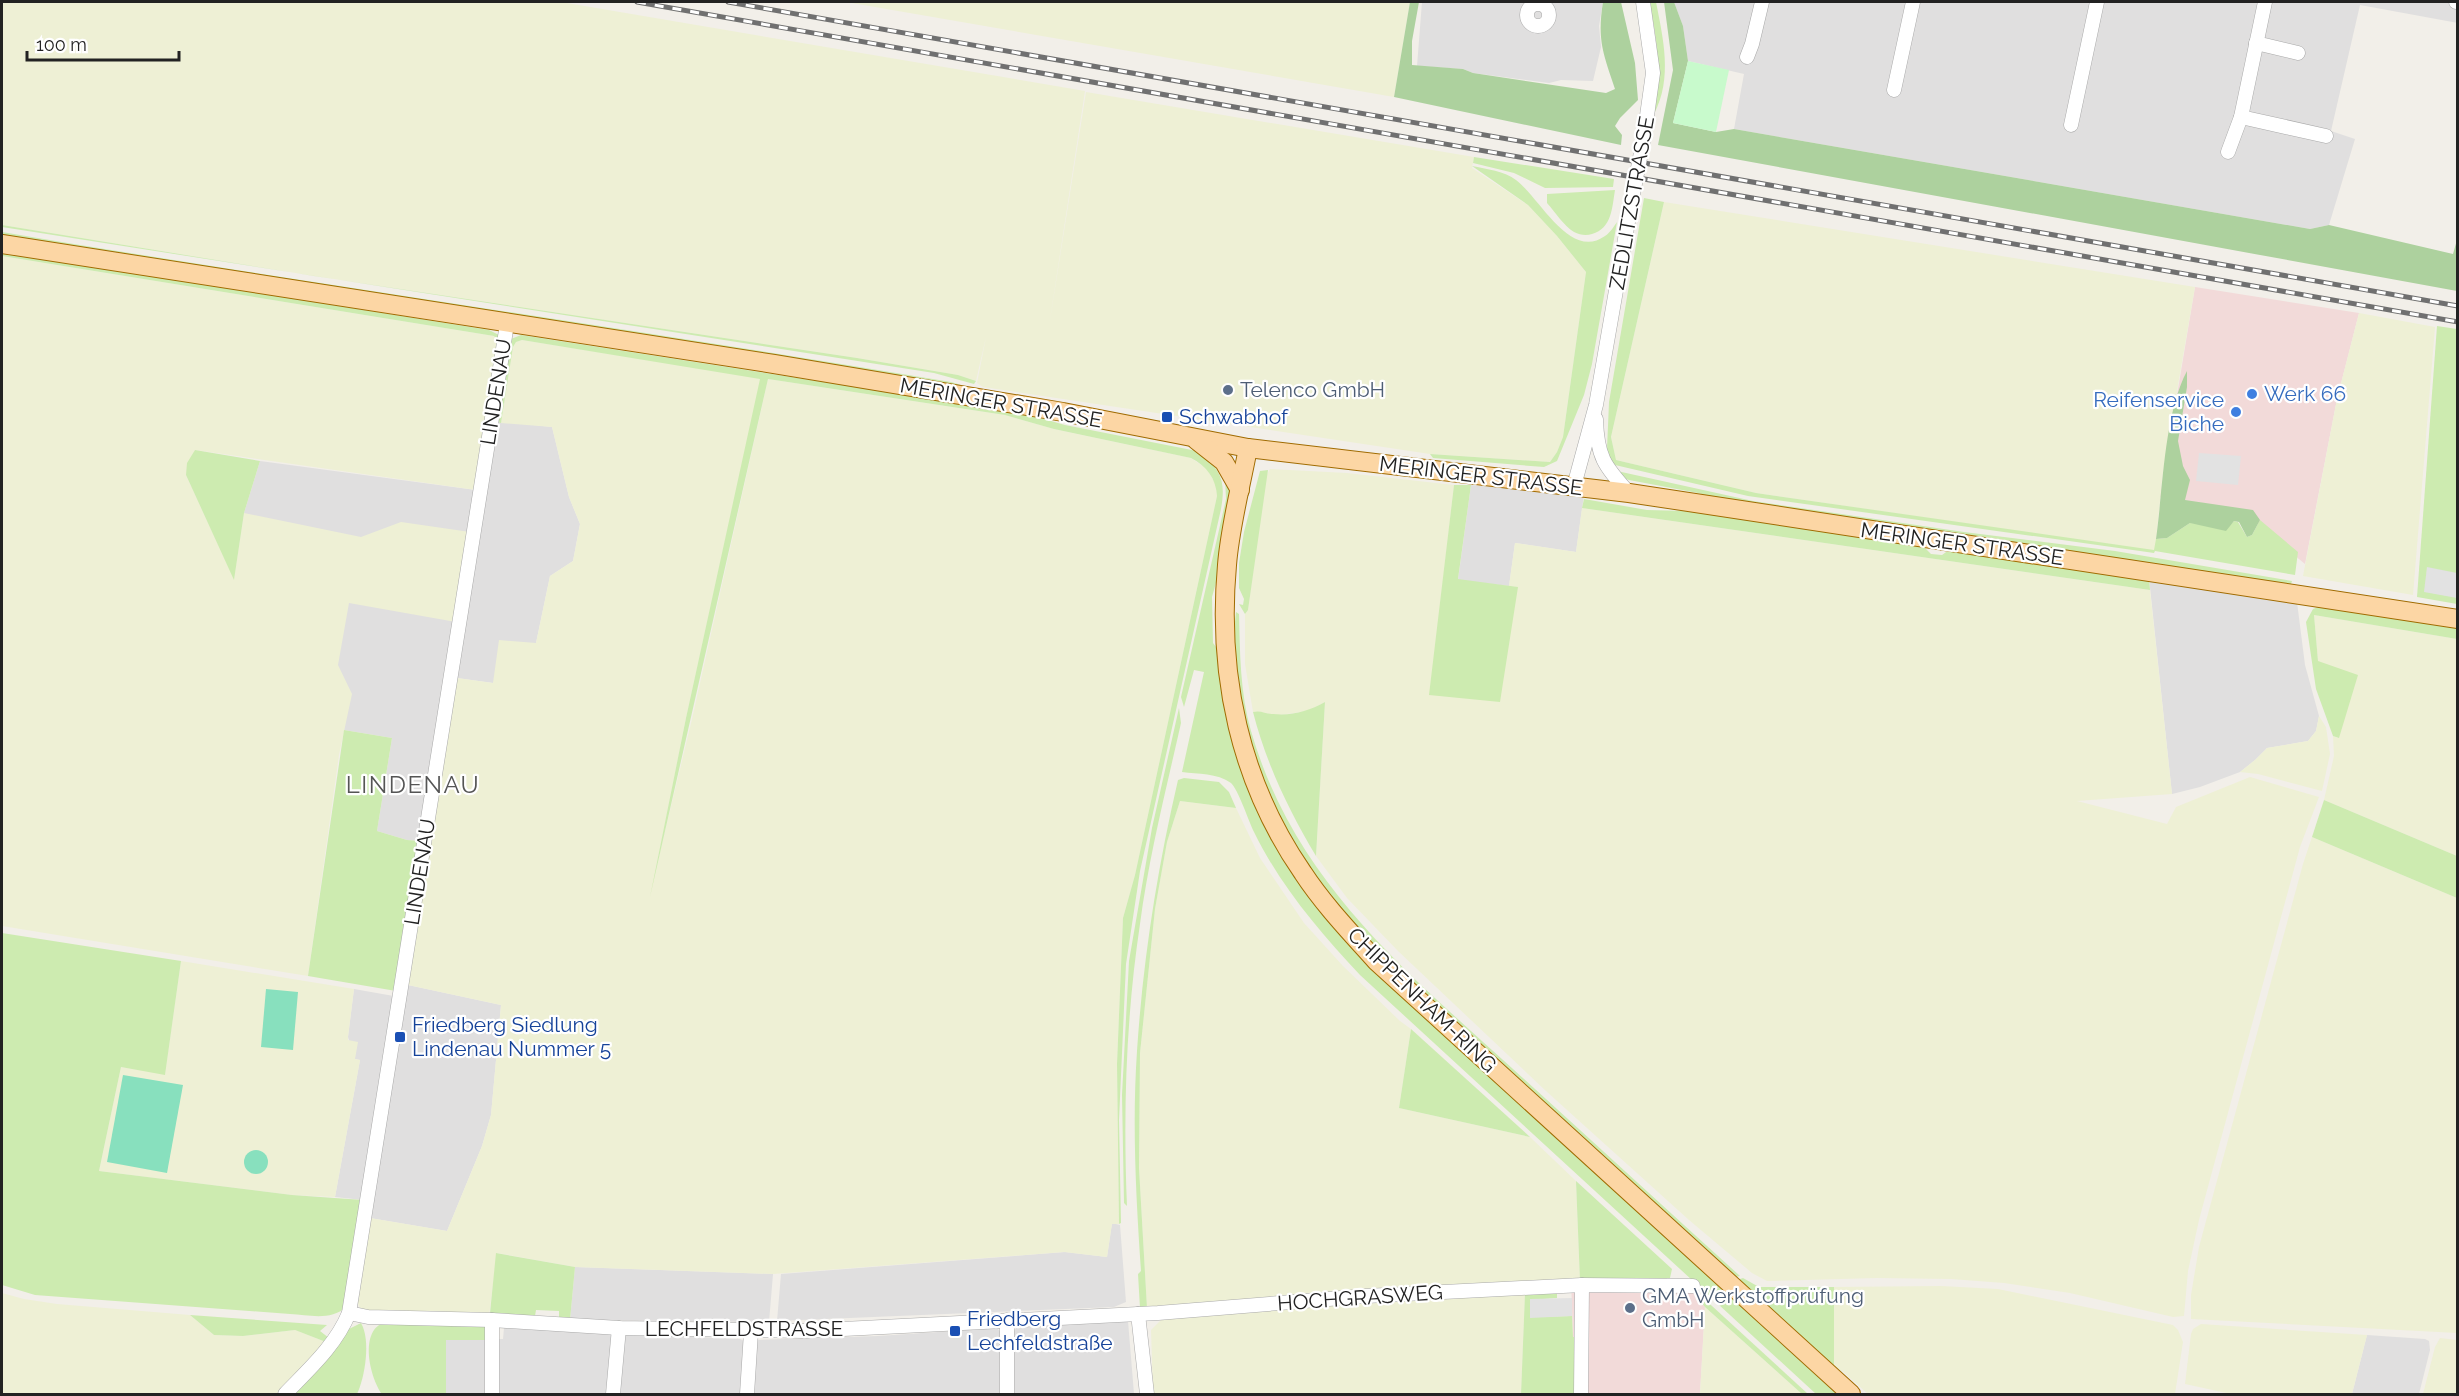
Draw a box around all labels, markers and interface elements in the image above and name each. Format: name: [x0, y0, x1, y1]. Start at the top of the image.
scale bar: [27, 24, 178, 62]
text: 100 m: [36, 34, 87, 55]
street label: ZEDLITZSTRASSE: [1604, 114, 1659, 292]
street label: LINDENAU: [475, 337, 516, 447]
street label: MERINGER STRASSE: [898, 372, 1104, 433]
place label: Telenco GmbH: [1240, 377, 1385, 402]
place label: Werk 66: [2264, 381, 2346, 406]
marker: Telenco GmbH: [1221, 383, 1235, 397]
place label: Reifenservice Biche: [2093, 387, 2224, 436]
marker: Werk 66: [2245, 387, 2259, 401]
place label: Schwabhof: [1179, 404, 1289, 429]
marker: Reifenservice Biche: [2229, 405, 2243, 419]
marker: Schwabhof: [1160, 410, 1174, 424]
street label: MERINGER STRASSE: [1378, 451, 1584, 500]
street label: MERINGER STRASSE: [1859, 517, 2065, 570]
district label: LINDENAU: [346, 770, 480, 799]
street label: LINDENAU: [399, 817, 440, 927]
street label: CHIPPENHAM-RING: [1343, 922, 1502, 1077]
place label: Friedberg Siedlung Lindenau Nummer 5: [412, 1012, 611, 1061]
marker: Friedberg Siedlung Lindenau Nummer 5: [393, 1030, 407, 1044]
street label: HOCHGRASWEG: [1276, 1279, 1444, 1316]
place label: GMA Werkstoffprüfung GmbH: [1642, 1283, 1864, 1332]
marker: GMA Werkstoffprüfung GmbH: [1623, 1301, 1637, 1315]
place label: Friedberg Lechfeldstraße: [967, 1306, 1113, 1355]
street label: LECHFELDSTRASSE: [645, 1316, 843, 1341]
marker: Friedberg Lechfeldstraße: [948, 1324, 962, 1338]

